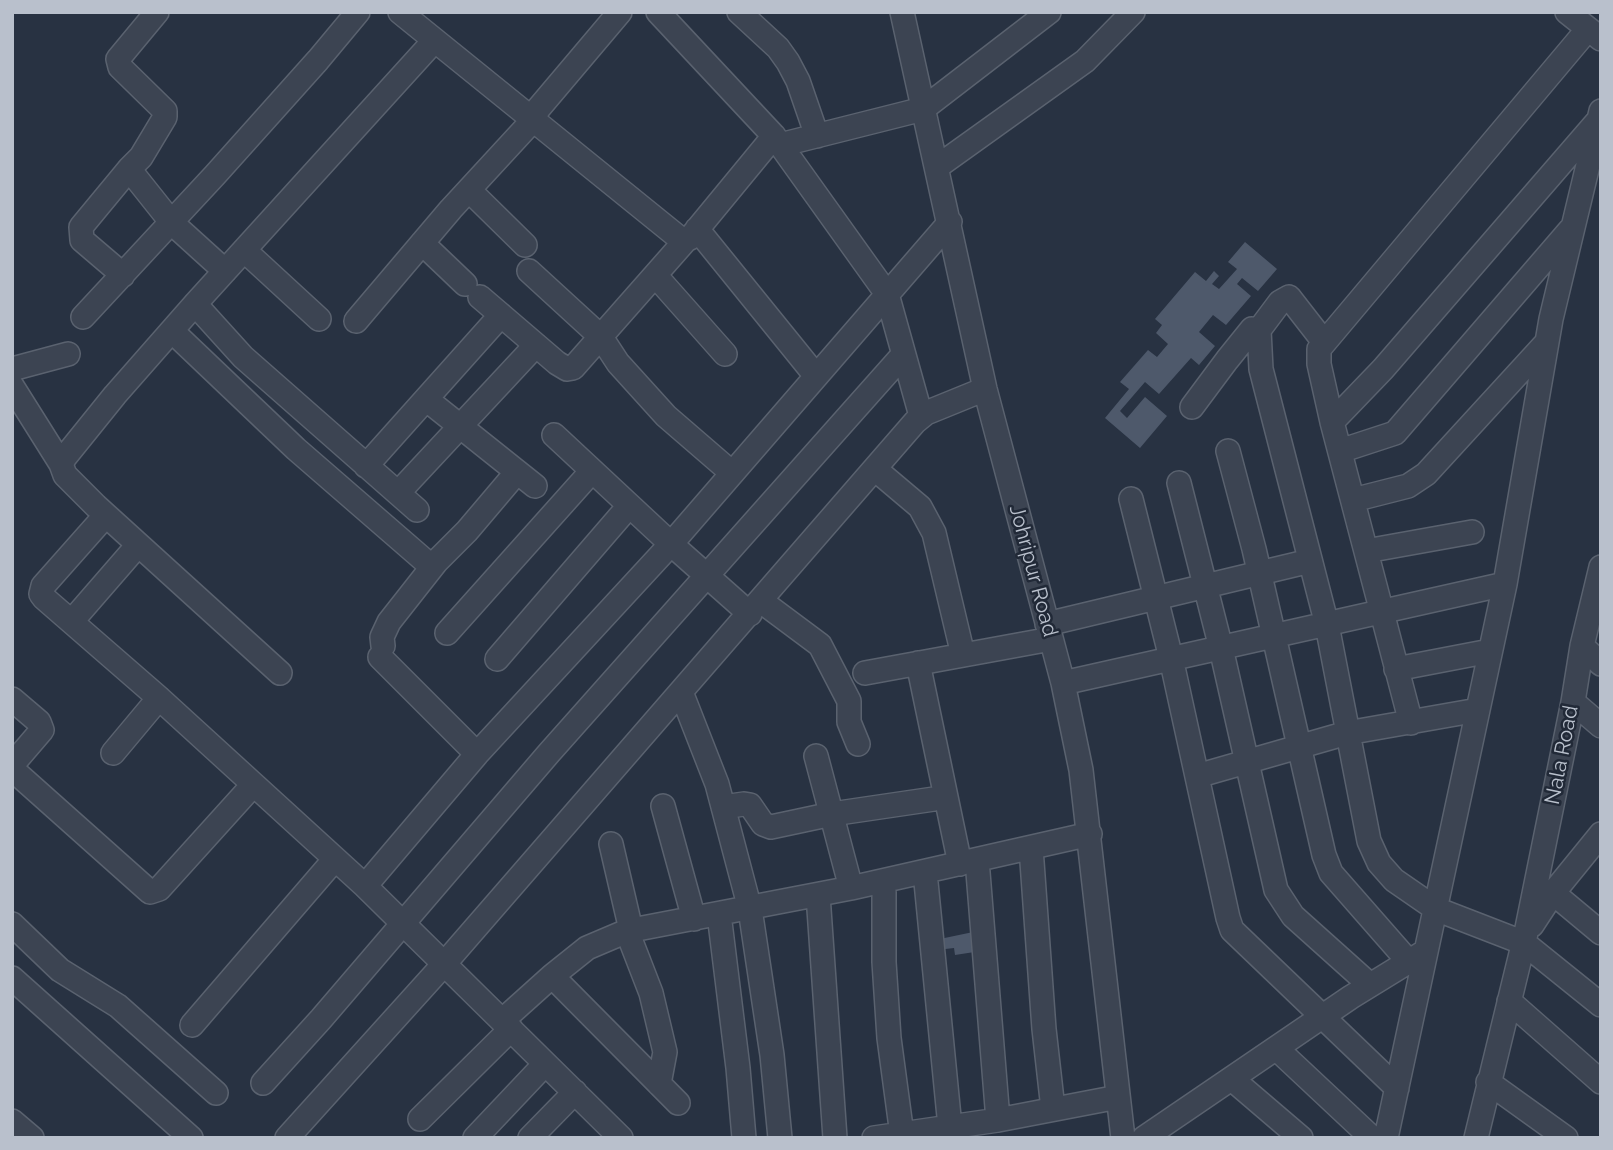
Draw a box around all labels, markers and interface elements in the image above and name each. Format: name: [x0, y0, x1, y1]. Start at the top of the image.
street label: Johripur Road: [1003, 502, 1063, 640]
street label: Nala Road: [1540, 703, 1584, 807]

